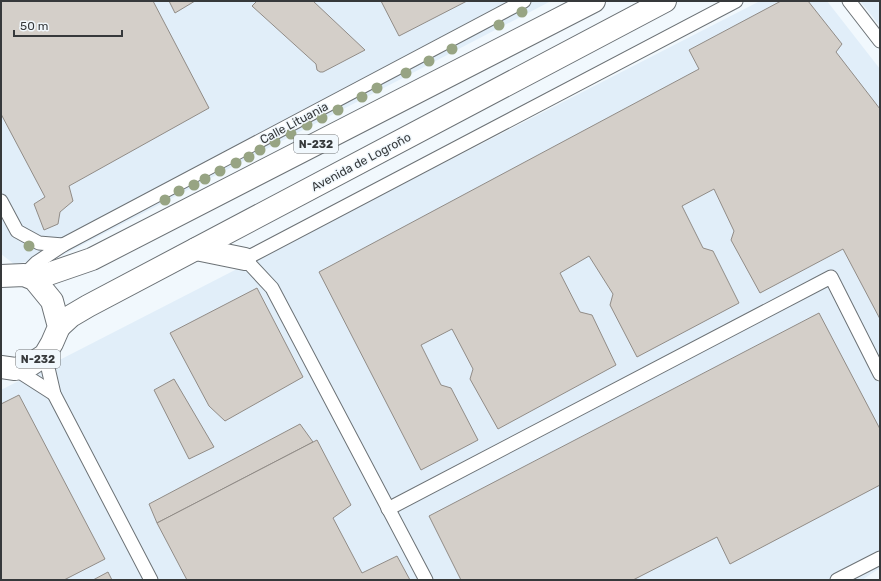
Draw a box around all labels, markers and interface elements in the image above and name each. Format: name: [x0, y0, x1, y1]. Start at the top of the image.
scale bar: [14, 12, 122, 38]
text: 50 m: [20, 19, 48, 33]
street label: Calle Lituania: [258, 99, 330, 147]
street label: Avenida de Logroño: [309, 130, 413, 194]
road number: N-232: [294, 135, 338, 153]
road number: N-232: [16, 350, 60, 368]

